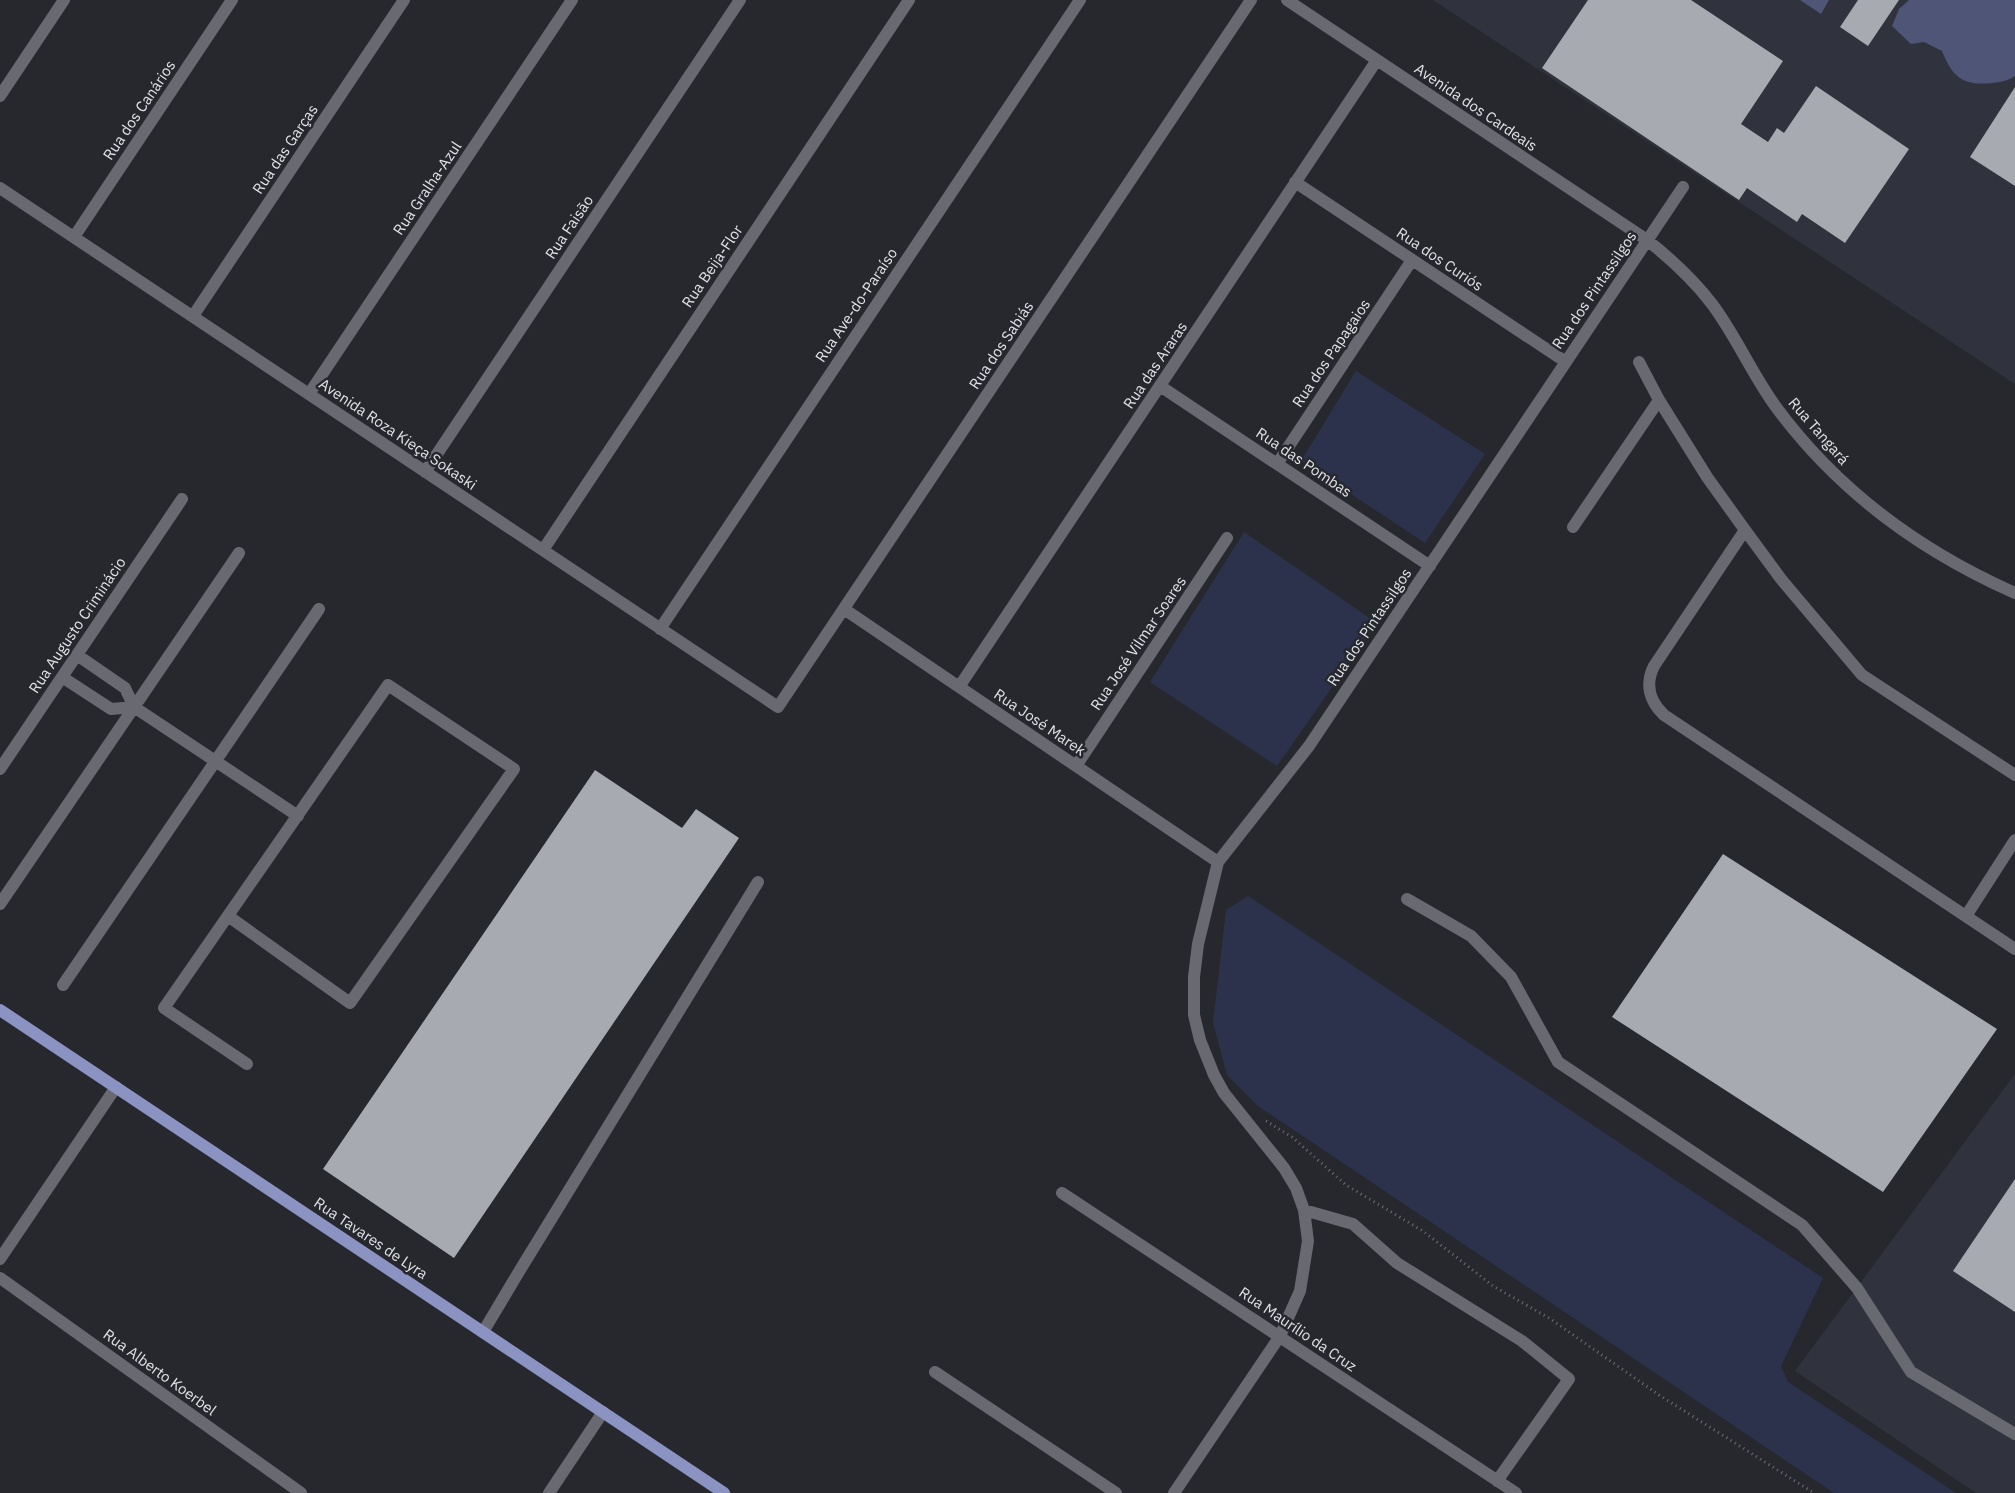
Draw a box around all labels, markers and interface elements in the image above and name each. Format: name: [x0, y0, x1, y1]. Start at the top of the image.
street label: Rua dos Canários: [99, 56, 179, 164]
street label: Avenida dos Cardeais: [1411, 59, 1541, 155]
street label: Rua das Garças: [248, 101, 322, 197]
street label: Rua Gralha-Azul: [389, 137, 465, 239]
street label: Rua Faisão: [541, 191, 597, 263]
street label: Rua Beija-Flor: [677, 221, 747, 311]
street label: Rua dos Curiós: [1393, 223, 1487, 295]
street label: Rua dos Pintassilgos: [1548, 227, 1640, 353]
street label: Rua Ave-do-Paraíso: [811, 244, 901, 366]
street label: Rua dos Papagaios: [1288, 295, 1374, 411]
street label: Rua dos Sabiás: [965, 297, 1037, 393]
street label: Rua das Araras: [1119, 318, 1191, 412]
street label: Avenida Roza Kieça Sokaski: [316, 374, 480, 494]
street label: Rua Tangará: [1785, 393, 1853, 469]
street label: Rua das Pombas: [1252, 423, 1356, 501]
street label: Rua Augusto Criminácio: [24, 553, 130, 697]
street label: Rua dos Pintassilgos: [1323, 564, 1415, 690]
street label: Rua José Vilmar Soares: [1086, 572, 1190, 714]
street label: Rua José Marek: [991, 684, 1090, 760]
street label: Rua Tavares de Lyra: [310, 1193, 432, 1283]
street label: Rua Maurílio da Cruz: [1235, 1283, 1361, 1375]
street label: Rua Alberto Koerbel: [100, 1325, 220, 1419]

